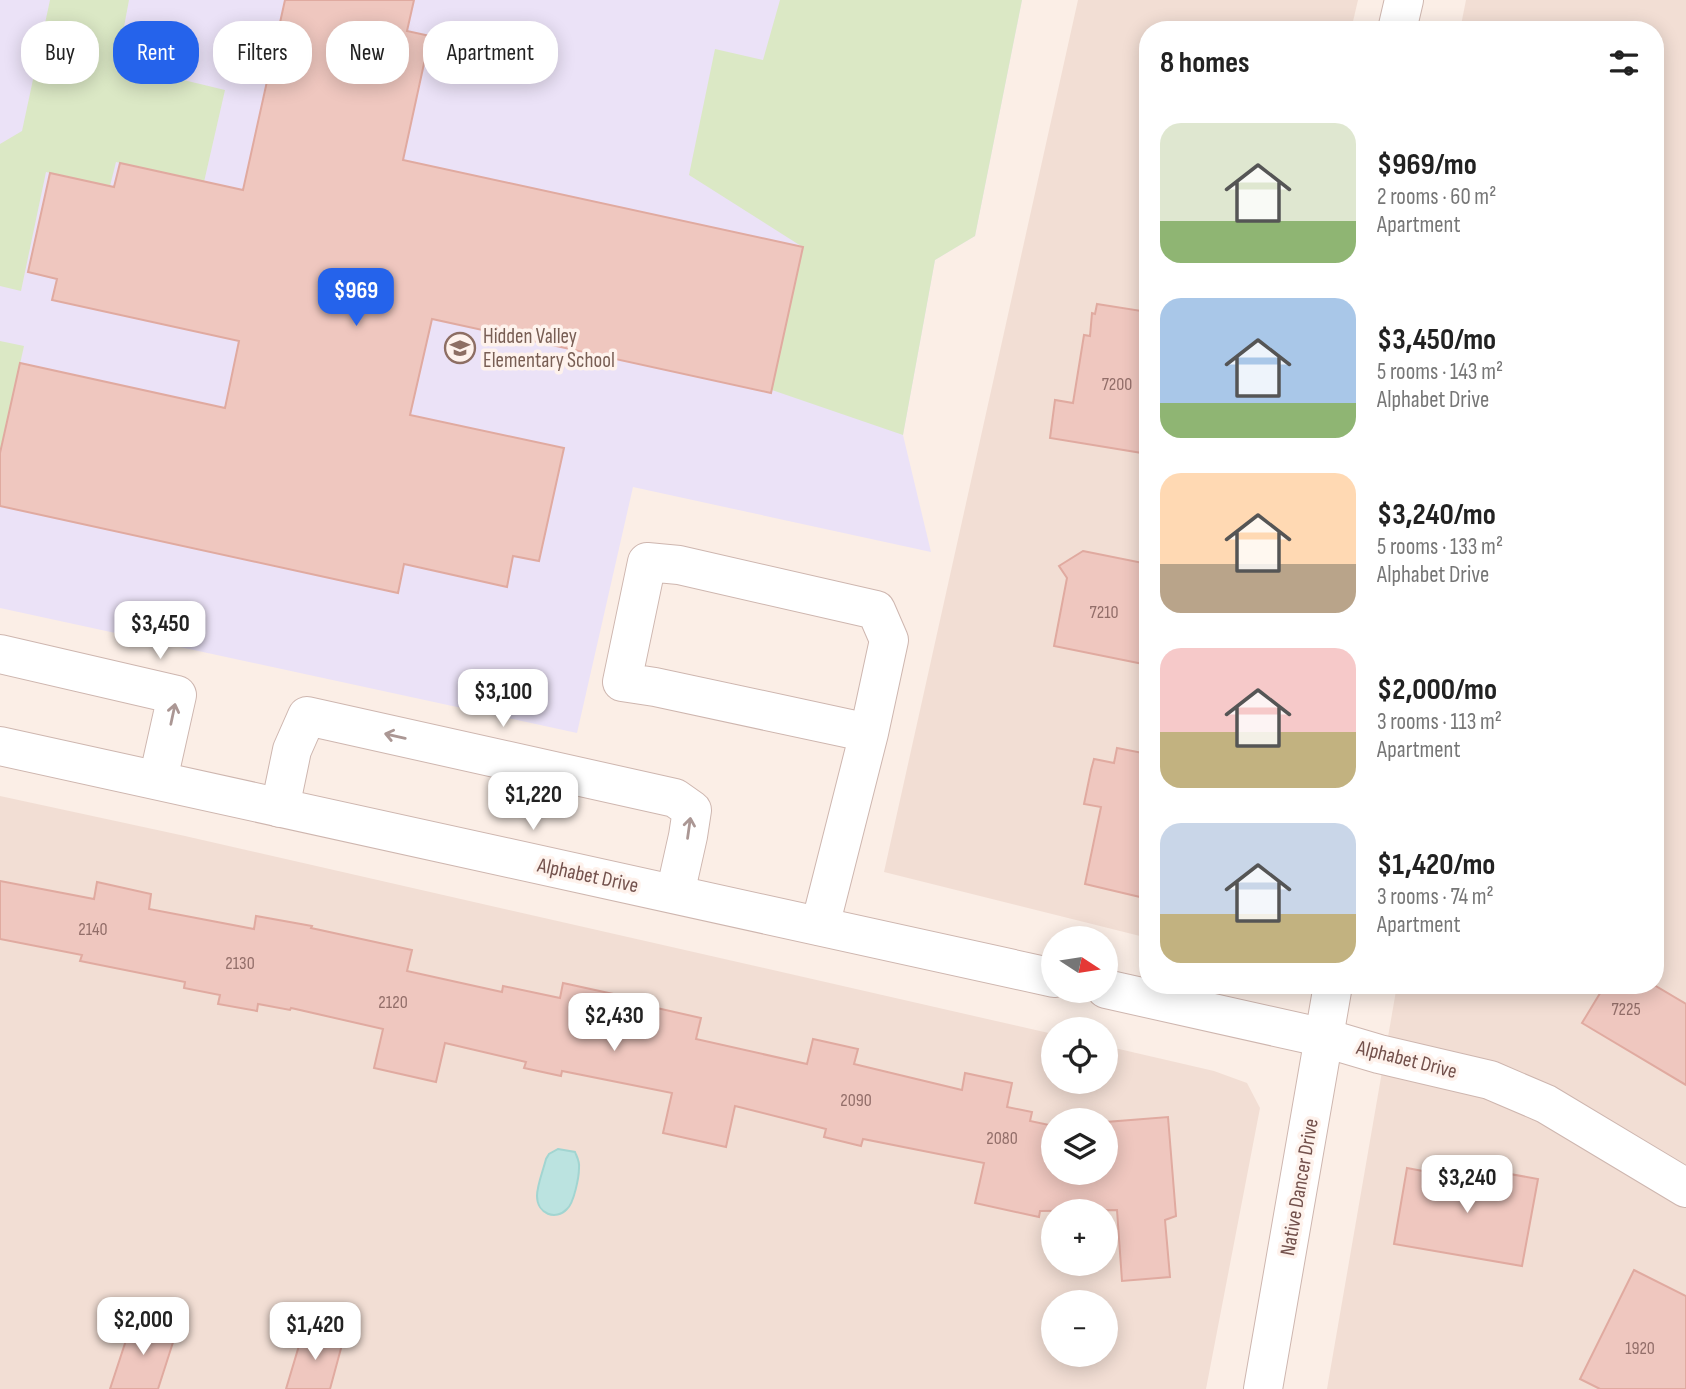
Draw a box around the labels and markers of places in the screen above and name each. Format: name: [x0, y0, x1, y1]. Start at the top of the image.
pin: $969: [315, 268, 397, 328]
place label: Hidden Valley Elementary School: [483, 324, 615, 373]
school or university icon: Hidden Valley Elementary School: [443, 331, 477, 365]
pin: $3,450: [103, 602, 217, 661]
pin: $3,100: [446, 670, 560, 729]
pin: $1,220: [476, 772, 590, 832]
pin: $2,430: [557, 993, 671, 1053]
pin: $3,240: [1410, 1156, 1524, 1215]
pin: $2,000: [86, 1298, 200, 1357]
pin: $1,420: [258, 1302, 372, 1362]

